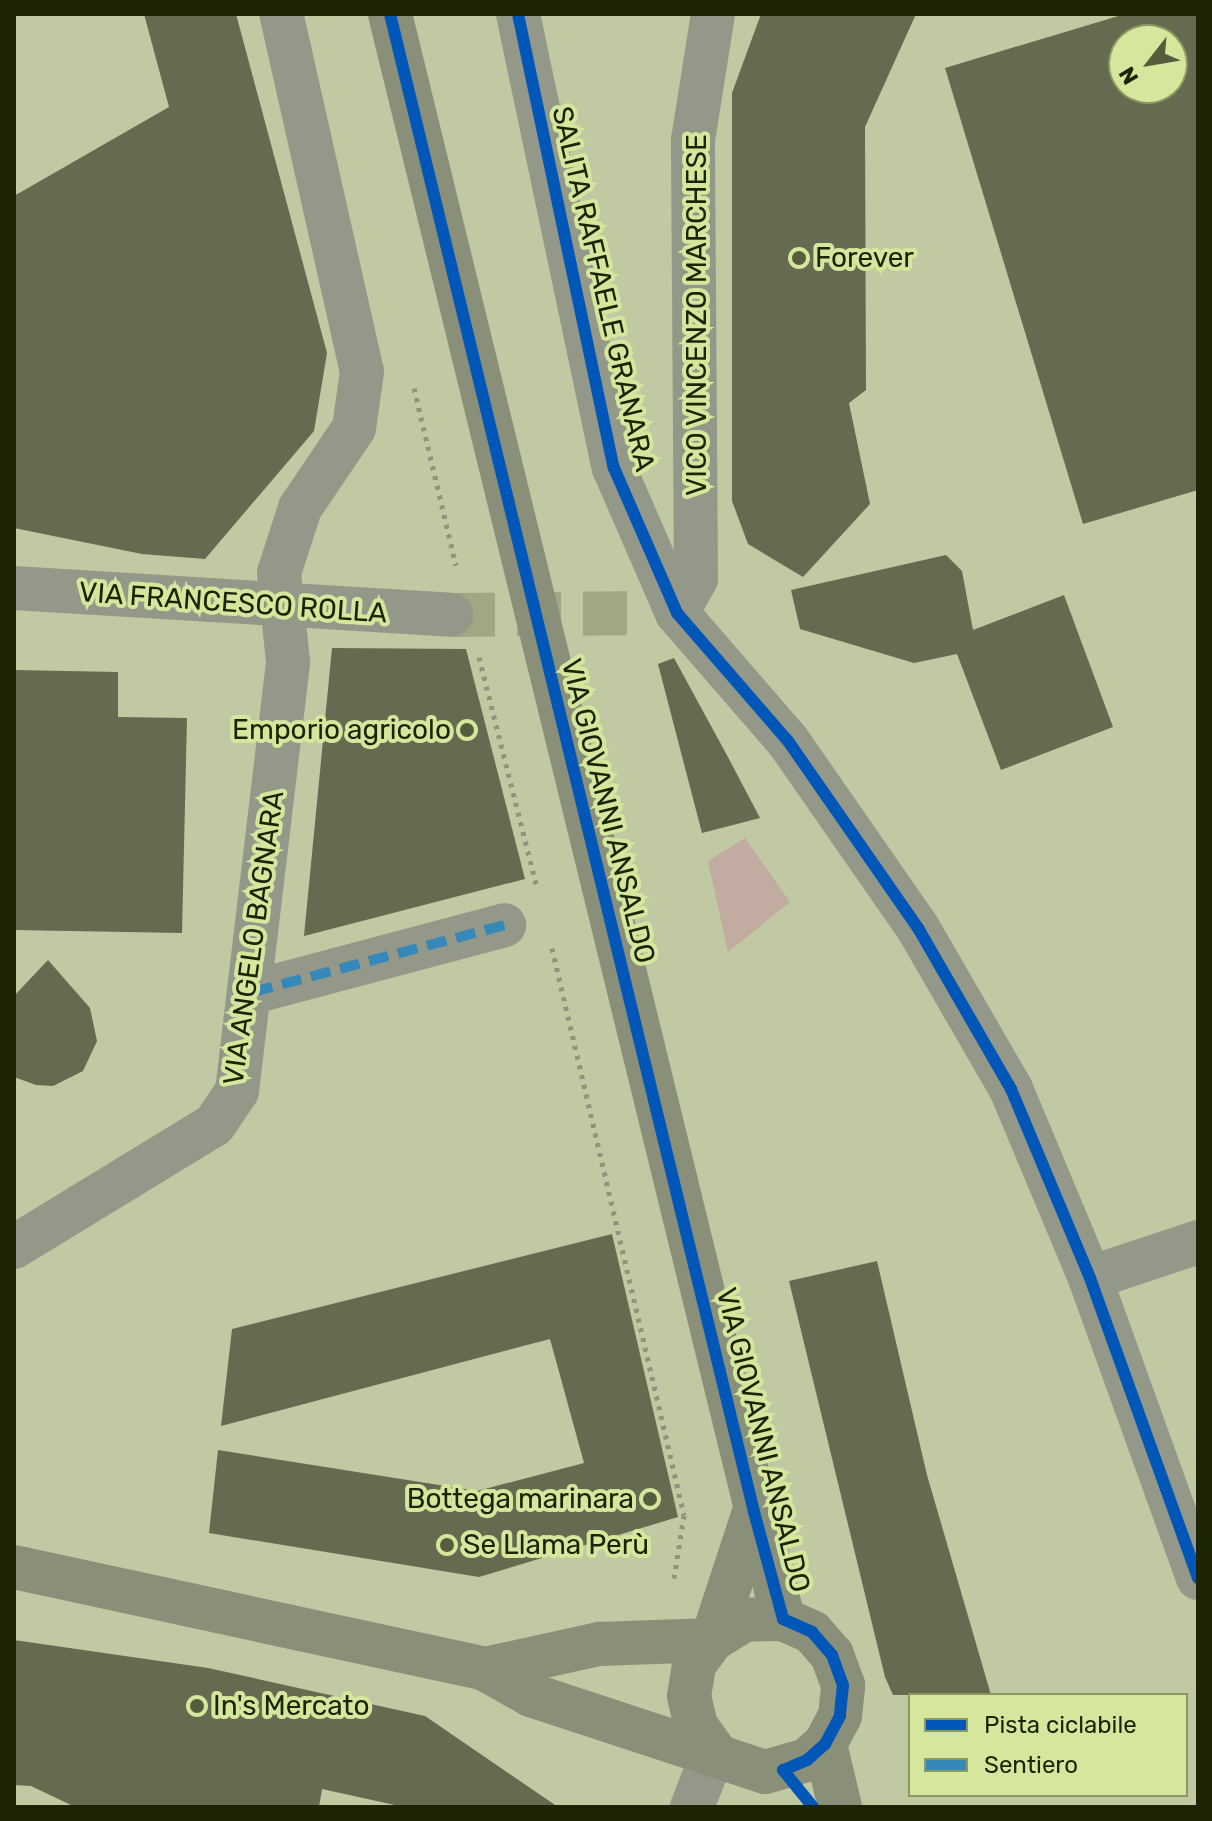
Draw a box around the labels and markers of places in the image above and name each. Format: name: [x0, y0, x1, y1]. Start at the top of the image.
place label: Forever: [815, 241, 914, 275]
marker: Forever: [790, 249, 808, 267]
place label: Emporio agricolo: [232, 713, 451, 747]
marker: Emporio agricolo: [458, 721, 476, 739]
place label: Bottega marinara: [407, 1482, 634, 1516]
marker: Bottega marinara: [641, 1490, 659, 1508]
place label: Se Llama Perù: [463, 1528, 649, 1562]
marker: Se Llama Perù: [438, 1536, 456, 1554]
place label: In's Mercato: [213, 1689, 370, 1723]
marker: In's Mercato: [188, 1697, 206, 1715]

